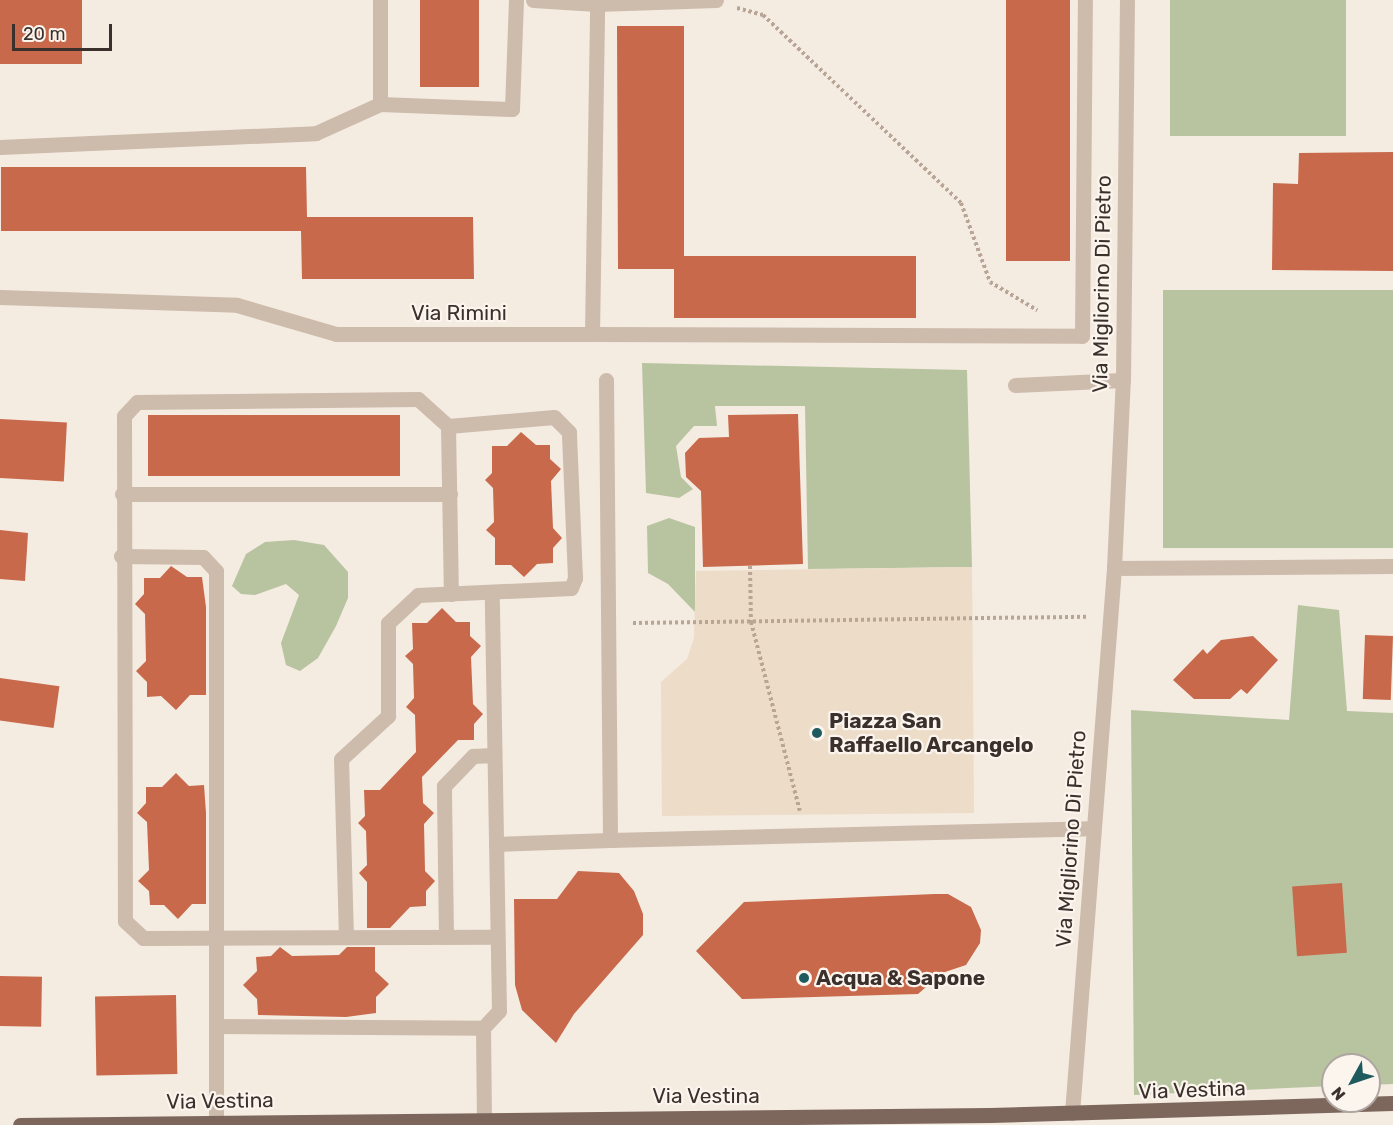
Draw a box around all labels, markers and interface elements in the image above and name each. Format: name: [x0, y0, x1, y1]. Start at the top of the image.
scale bar: [15, 12, 116, 50]
text: 20 m: [23, 23, 65, 45]
street label: Via Migliorino Di Pietro: [1087, 175, 1117, 393]
street label: Via Rimini: [411, 300, 507, 326]
place label: Piazza San Raffaello Arcangelo: [829, 708, 1034, 758]
marker: Piazza San Raffaello Arcangelo: [810, 726, 824, 740]
street label: Via Migliorino Di Pietro: [1051, 729, 1091, 949]
place label: Acqua & Sapone: [816, 965, 985, 991]
marker: Acqua & Sapone: [797, 971, 811, 985]
north arrow: [1321, 1053, 1381, 1113]
street label: Via Vestina: [1137, 1076, 1247, 1104]
street label: Via Vestina: [652, 1083, 760, 1109]
text: N: [1327, 1083, 1349, 1104]
street label: Via Vestina: [166, 1087, 274, 1115]

